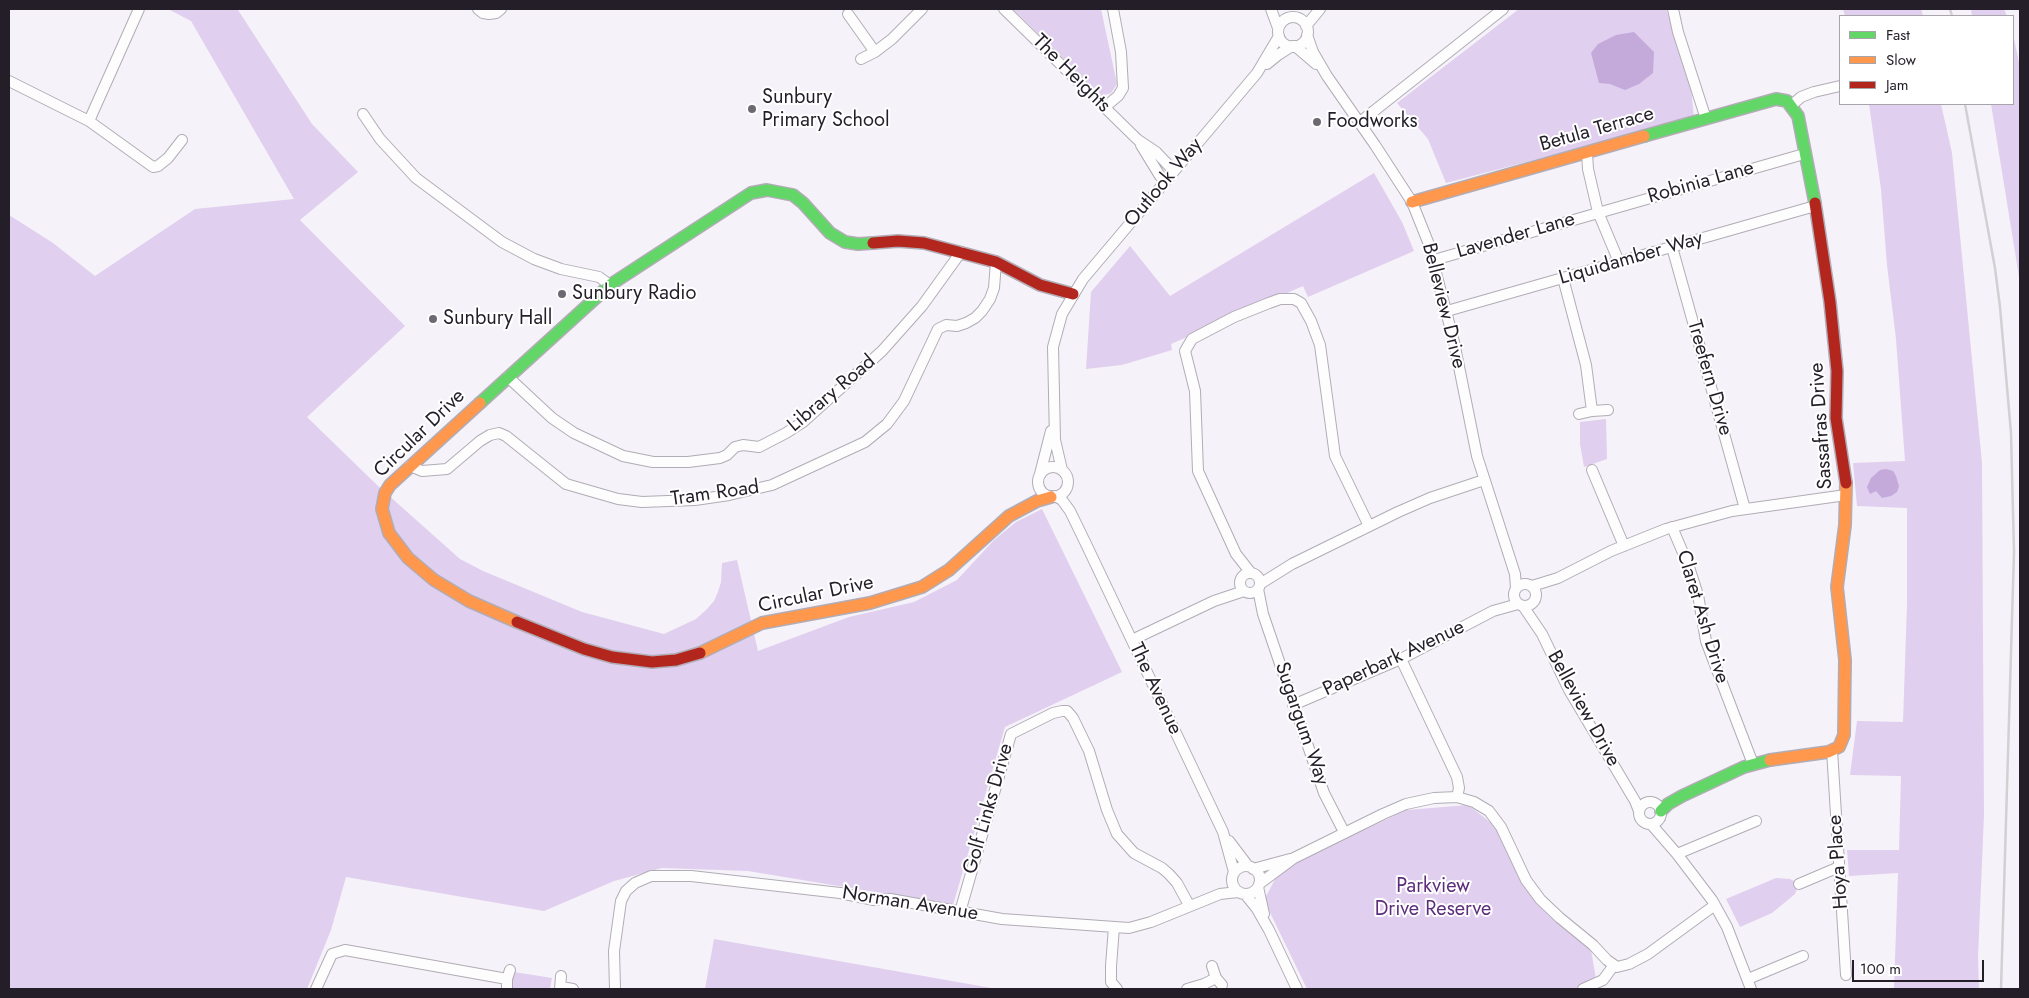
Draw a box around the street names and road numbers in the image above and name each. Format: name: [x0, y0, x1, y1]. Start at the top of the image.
street label: The Heights: [1027, 30, 1115, 118]
street label: Betula Terrace: [1537, 102, 1657, 158]
street label: Outlook Way: [1120, 134, 1208, 232]
street label: Robinia Lane: [1645, 156, 1757, 210]
street label: Lavender Lane: [1454, 208, 1578, 264]
street label: Liquidamber Way: [1556, 227, 1706, 291]
street label: Belleview Drive: [1416, 241, 1470, 371]
street label: Treefern Drive: [1681, 318, 1737, 438]
street label: Library Road: [783, 350, 881, 438]
street label: Sassafras Drive: [1806, 362, 1838, 490]
street label: Circular Drive: [370, 385, 470, 483]
street label: Tram Road: [669, 476, 761, 512]
street label: Claret Ash Drive: [1670, 548, 1734, 686]
street label: Circular Drive: [756, 571, 876, 619]
street label: Paperbark Avenue: [1319, 616, 1469, 702]
street label: The Avenue: [1123, 639, 1187, 739]
street label: Belleview Drive: [1541, 647, 1625, 771]
street label: Sugargum Way: [1269, 659, 1333, 789]
street label: Golf Links Drive: [959, 741, 1019, 877]
street label: Hoya Place: [1824, 814, 1854, 910]
street label: Norman Avenue: [840, 881, 980, 927]

